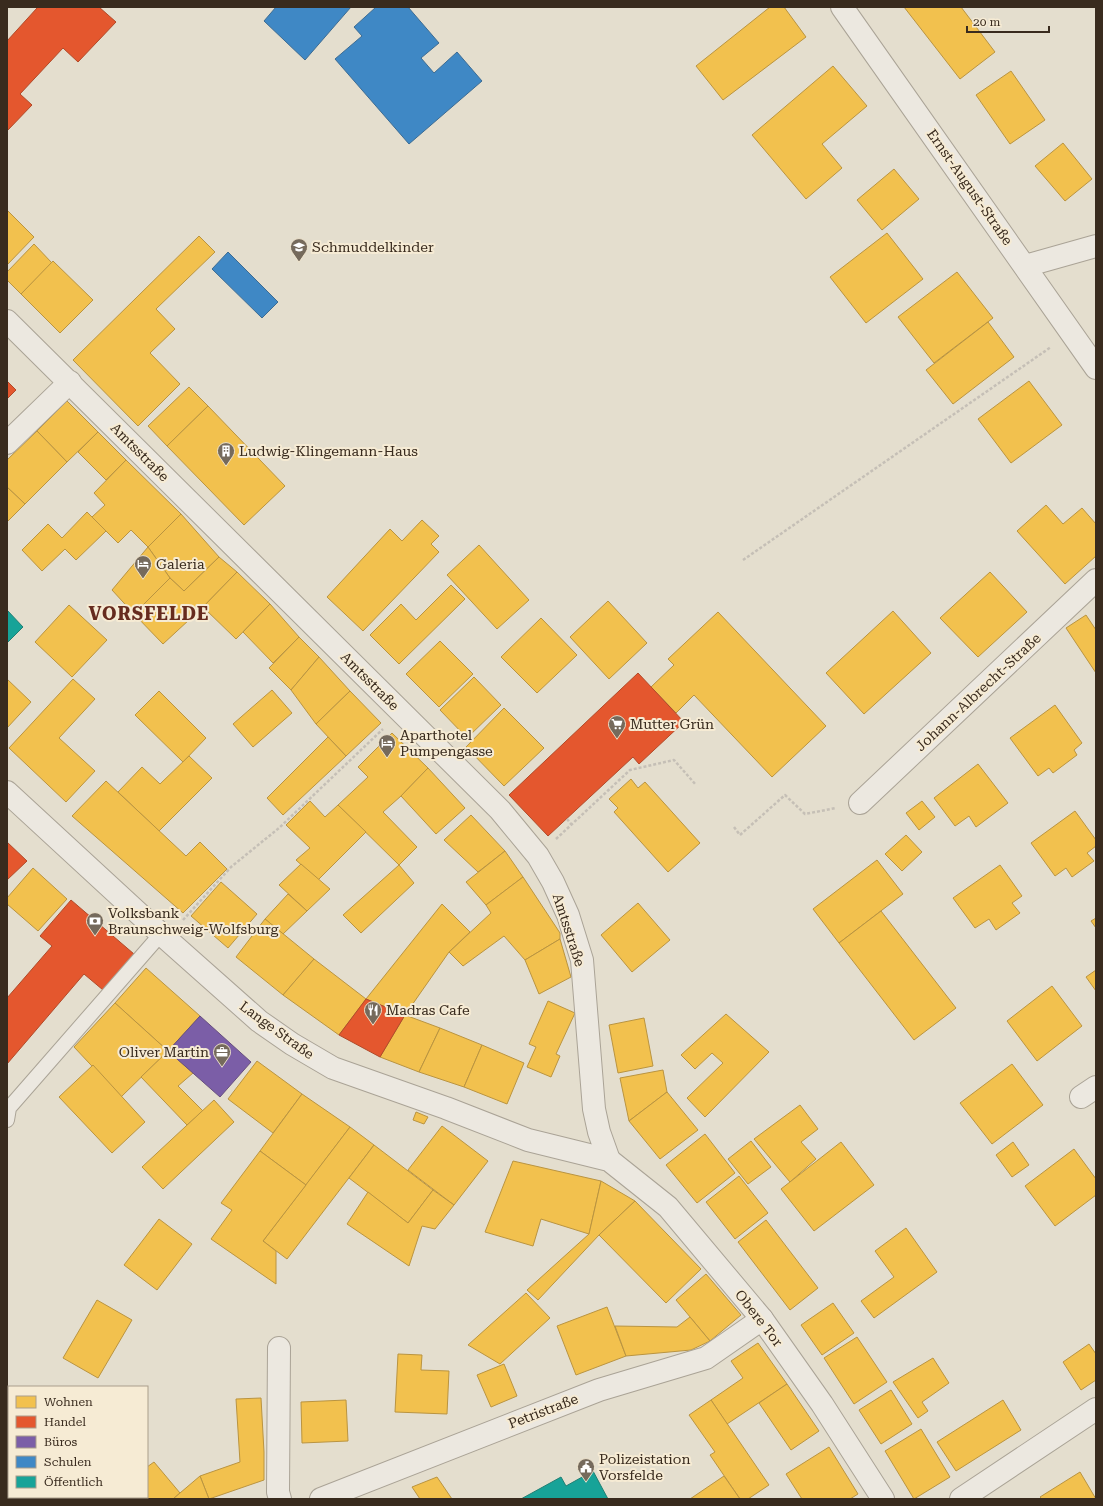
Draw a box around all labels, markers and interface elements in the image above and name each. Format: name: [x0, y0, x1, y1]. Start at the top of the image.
scale bar: [967, 8, 1049, 34]
text: 20 m: [973, 15, 1000, 29]
street label: Ernst-August-Straße: [924, 126, 1016, 248]
school or university icon: Schmuddelkinder: [289, 237, 309, 262]
place label: Schmuddelkinder: [312, 239, 434, 255]
street label: Amtsstraße: [108, 420, 173, 485]
building icon: Ludwig-Klingemann-Haus: [216, 441, 236, 466]
place label: Ludwig-Klingemann-Haus: [239, 443, 418, 459]
hotel icon: Galeria: [133, 554, 153, 579]
place label: Galeria: [156, 556, 205, 572]
district label: VORSFELDE: [89, 603, 209, 624]
street label: Johann-Albrecht-Straße: [912, 630, 1044, 754]
street label: Amtsstraße: [338, 649, 403, 714]
supermarket icon: Mutter Grün: [607, 714, 627, 739]
place label: Mutter Grün: [630, 716, 714, 732]
place label: Aparthotel Pumpengasse: [400, 727, 493, 759]
hotel icon: Aparthotel Pumpengasse: [377, 733, 397, 758]
street label: Amtsstraße: [550, 891, 588, 969]
place label: Volksbank Braunschweig-Wolfsburg: [108, 905, 279, 937]
bank icon: Volksbank Braunschweig-Wolfsburg: [85, 911, 105, 936]
street label: Lange Straße: [237, 998, 317, 1062]
restaurant icon: Madras Cafe: [363, 1000, 383, 1025]
place label: Madras Cafe: [386, 1002, 470, 1018]
office icon: Oliver Martin: [212, 1042, 232, 1067]
place label: Oliver Martin: [119, 1044, 209, 1060]
street label: Obere Tor: [732, 1286, 786, 1350]
legend: [8, 1386, 148, 1498]
street label: Petristraße: [506, 1390, 580, 1432]
text: Wohnen: [44, 1395, 93, 1409]
text: Handel: [44, 1415, 86, 1429]
text: Büros: [44, 1435, 78, 1449]
place label: Polizeistation Vorsfelde: [599, 1451, 690, 1483]
text: Schulen: [44, 1455, 92, 1469]
public building icon: Polizeistation Vorsfelde: [576, 1457, 596, 1482]
text: Öffentlich: [44, 1475, 103, 1489]

